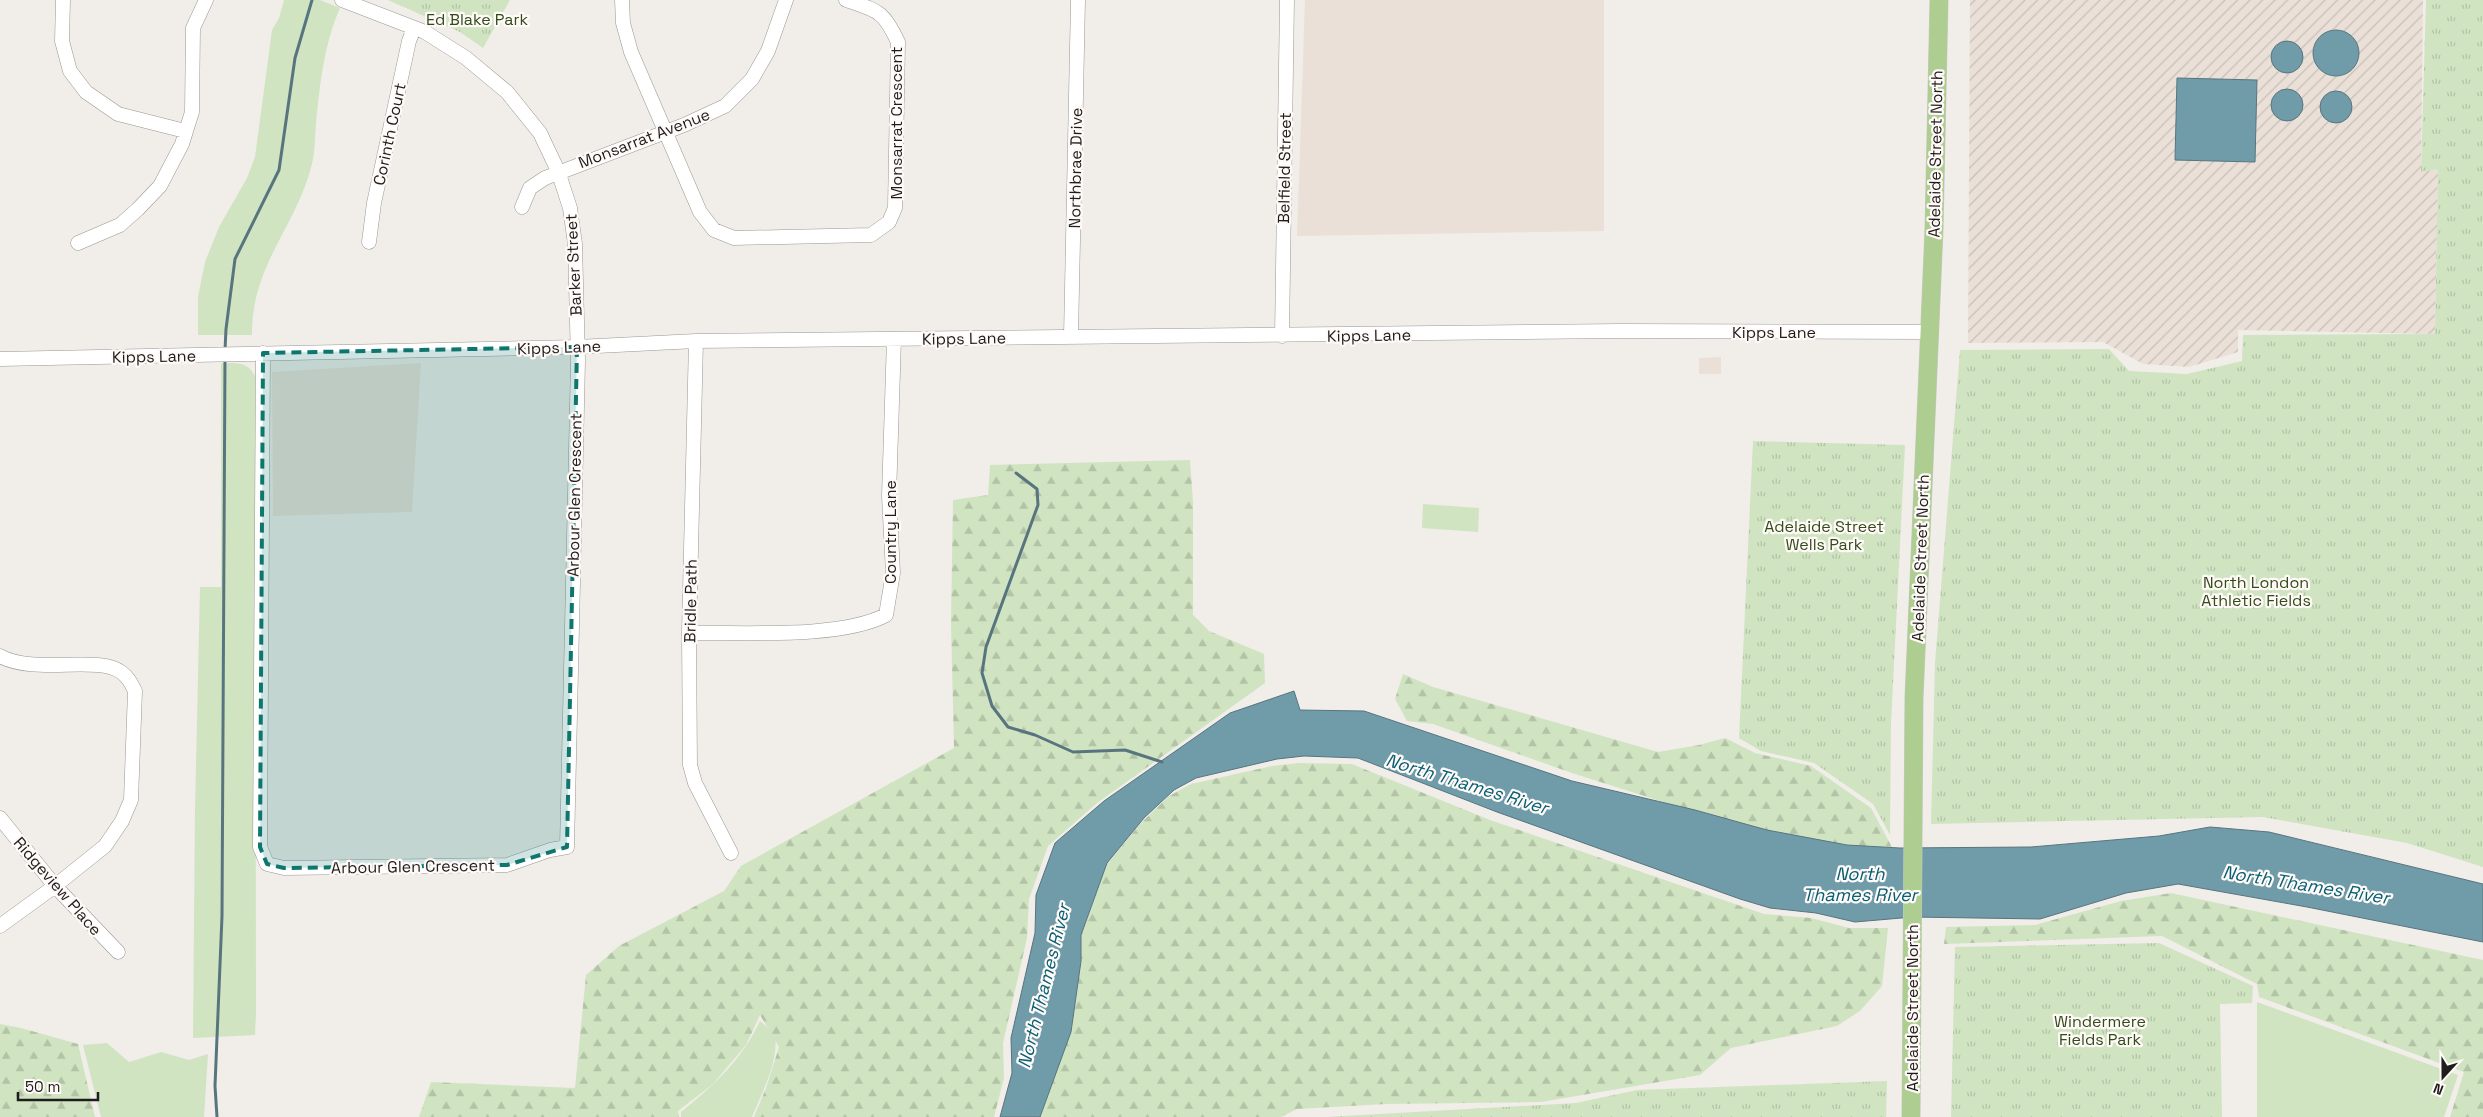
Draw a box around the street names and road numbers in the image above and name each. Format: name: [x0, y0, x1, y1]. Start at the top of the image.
street label: Monsarrat Crescent: [886, 47, 907, 199]
street label: Adelaide Street North: [1924, 70, 1947, 238]
street label: Corinth Court: [368, 81, 411, 187]
street label: Monsarrat Avenue: [575, 104, 713, 173]
street label: Northbrae Drive: [1064, 107, 1087, 229]
street label: Belfield Street: [1273, 112, 1296, 224]
street label: Barker Street: [560, 213, 587, 317]
street label: Kipps Lane: [1732, 322, 1816, 343]
street label: Kipps Lane: [1327, 324, 1411, 347]
street label: Kipps Lane: [922, 327, 1006, 350]
street label: Kipps Lane: [517, 336, 601, 359]
street label: Kipps Lane: [112, 345, 196, 368]
street label: Arbour Glen Crescent: [563, 413, 586, 577]
street label: Adelaide Street North: [1907, 474, 1934, 642]
street label: Country Lane: [880, 480, 901, 584]
street label: Bridle Path: [679, 559, 702, 643]
street label: Ridgeview Place: [9, 833, 106, 940]
street label: Arbour Glen Crescent: [331, 855, 495, 878]
street label: Adelaide Street North: [1902, 924, 1923, 1092]

